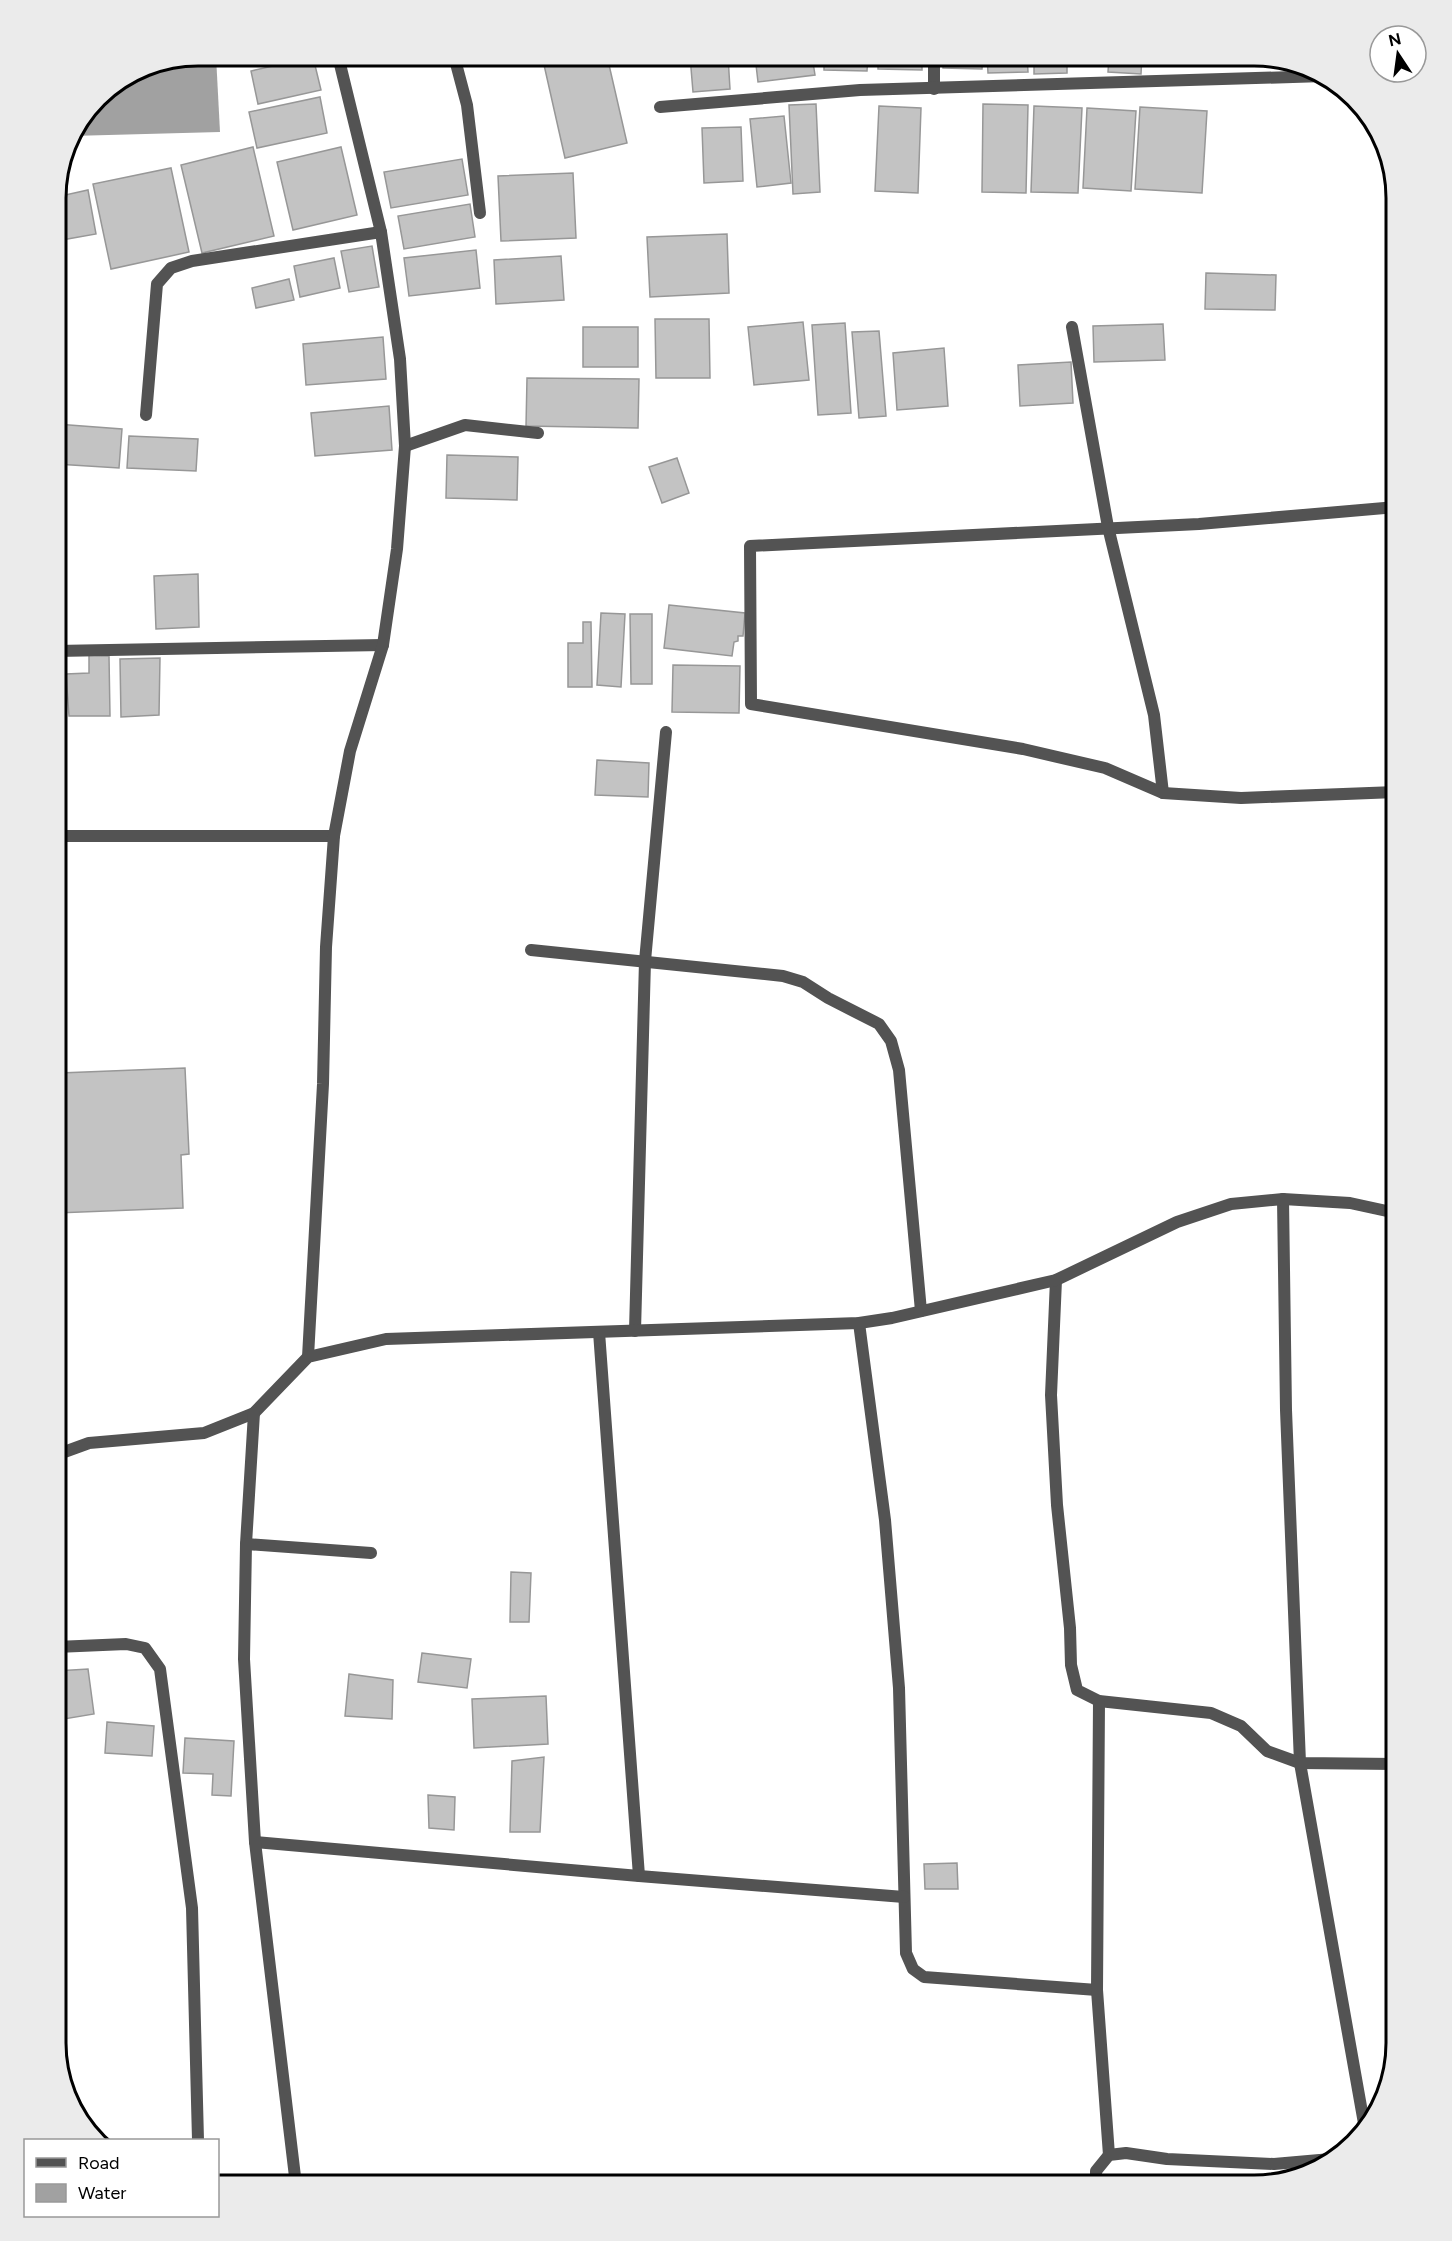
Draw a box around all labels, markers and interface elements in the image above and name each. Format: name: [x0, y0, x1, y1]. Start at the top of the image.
north arrow: [1368, 24, 1428, 84]
text: N: [1387, 29, 1403, 51]
legend: [24, 2139, 219, 2217]
text: Road: [78, 2152, 119, 2174]
text: Water: [78, 2182, 126, 2204]

